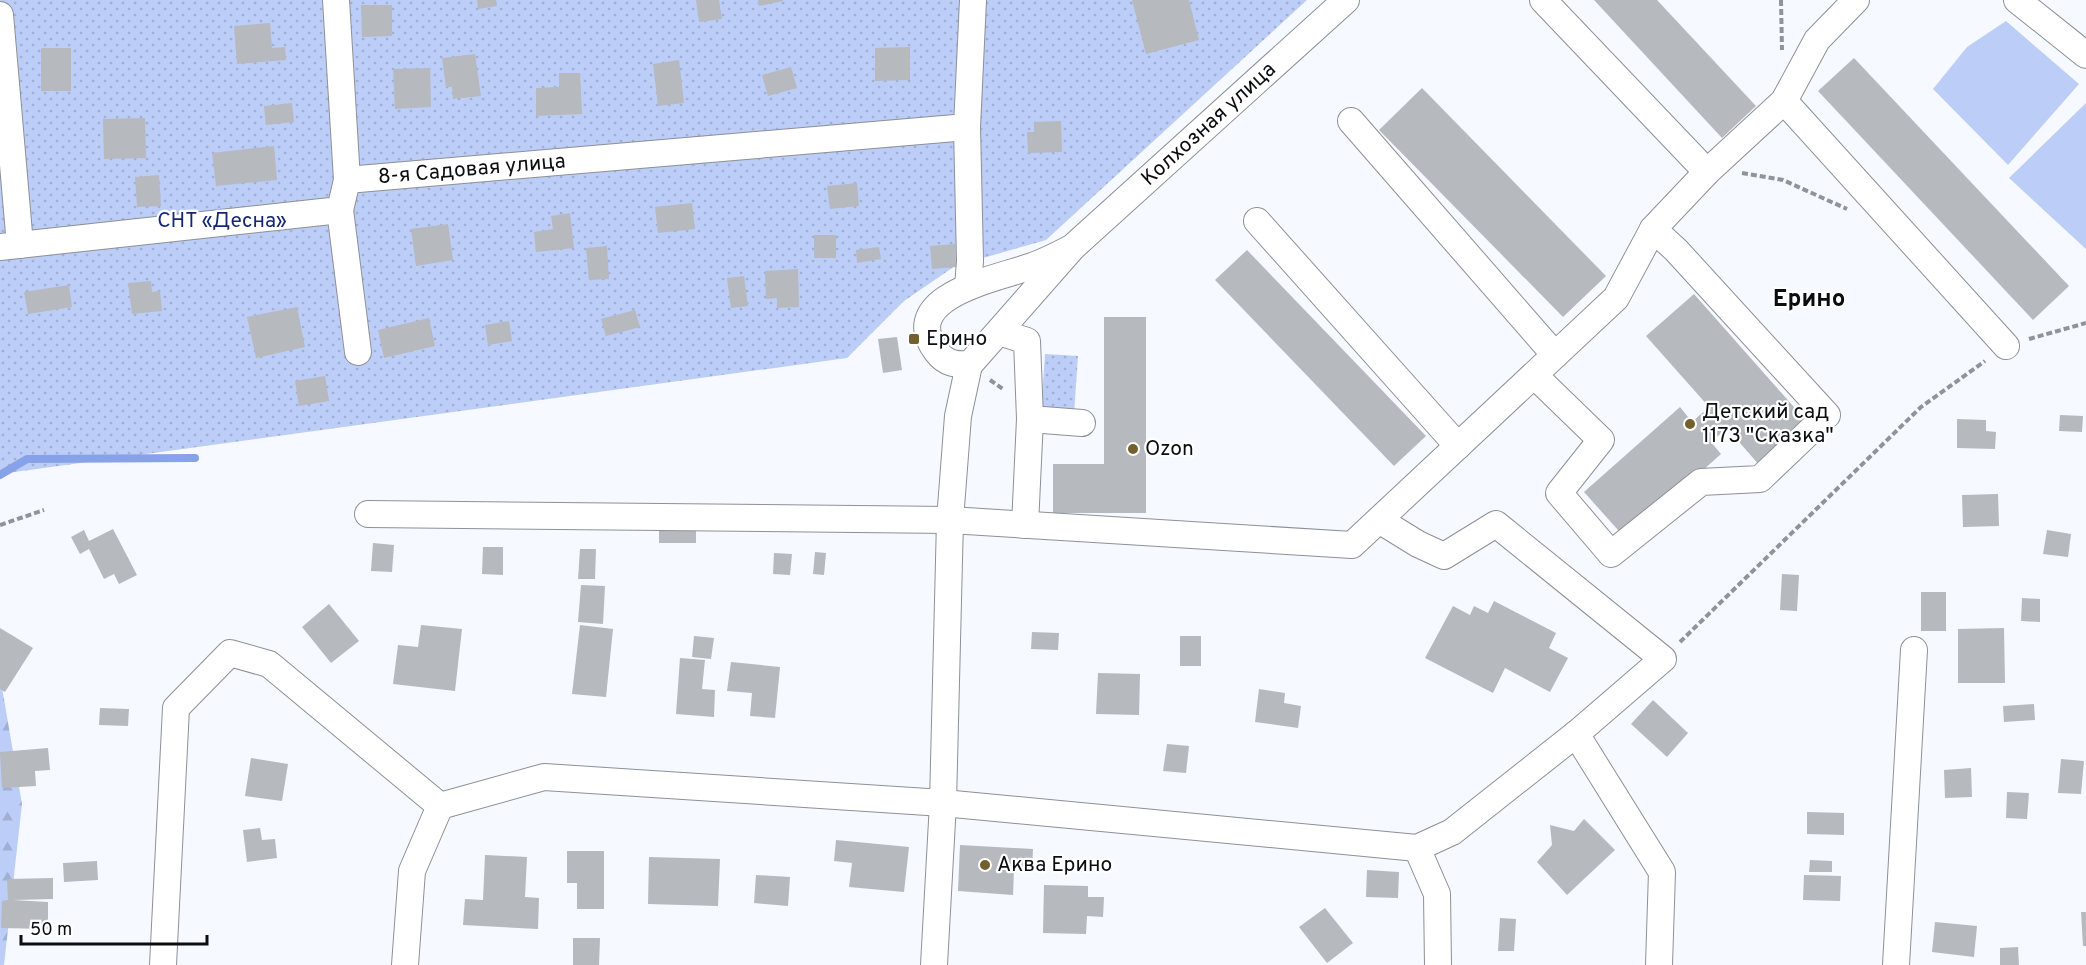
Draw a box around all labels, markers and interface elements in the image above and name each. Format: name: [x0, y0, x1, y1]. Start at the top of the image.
street label: Колхозная улица: [1136, 56, 1282, 192]
street label: 8-я Садовая улица: [377, 148, 567, 191]
park label: СНТ «Десна»: [157, 208, 287, 235]
district label: Ерино: [1773, 285, 1845, 315]
place label: Ерино: [926, 326, 987, 353]
marker: Ерино: [907, 332, 921, 346]
place label: Детский сад 1173 "Сказка": [1702, 399, 1834, 450]
marker: Детский сад 1173 "Сказка": [1683, 417, 1697, 431]
place label: Ozon: [1145, 436, 1194, 463]
marker: Ozon: [1126, 442, 1140, 456]
place label: Аква Ерино: [997, 852, 1112, 879]
marker: Аква Ерино: [978, 858, 992, 872]
scale bar: [21, 908, 207, 946]
text: 50 m: [30, 919, 72, 942]

